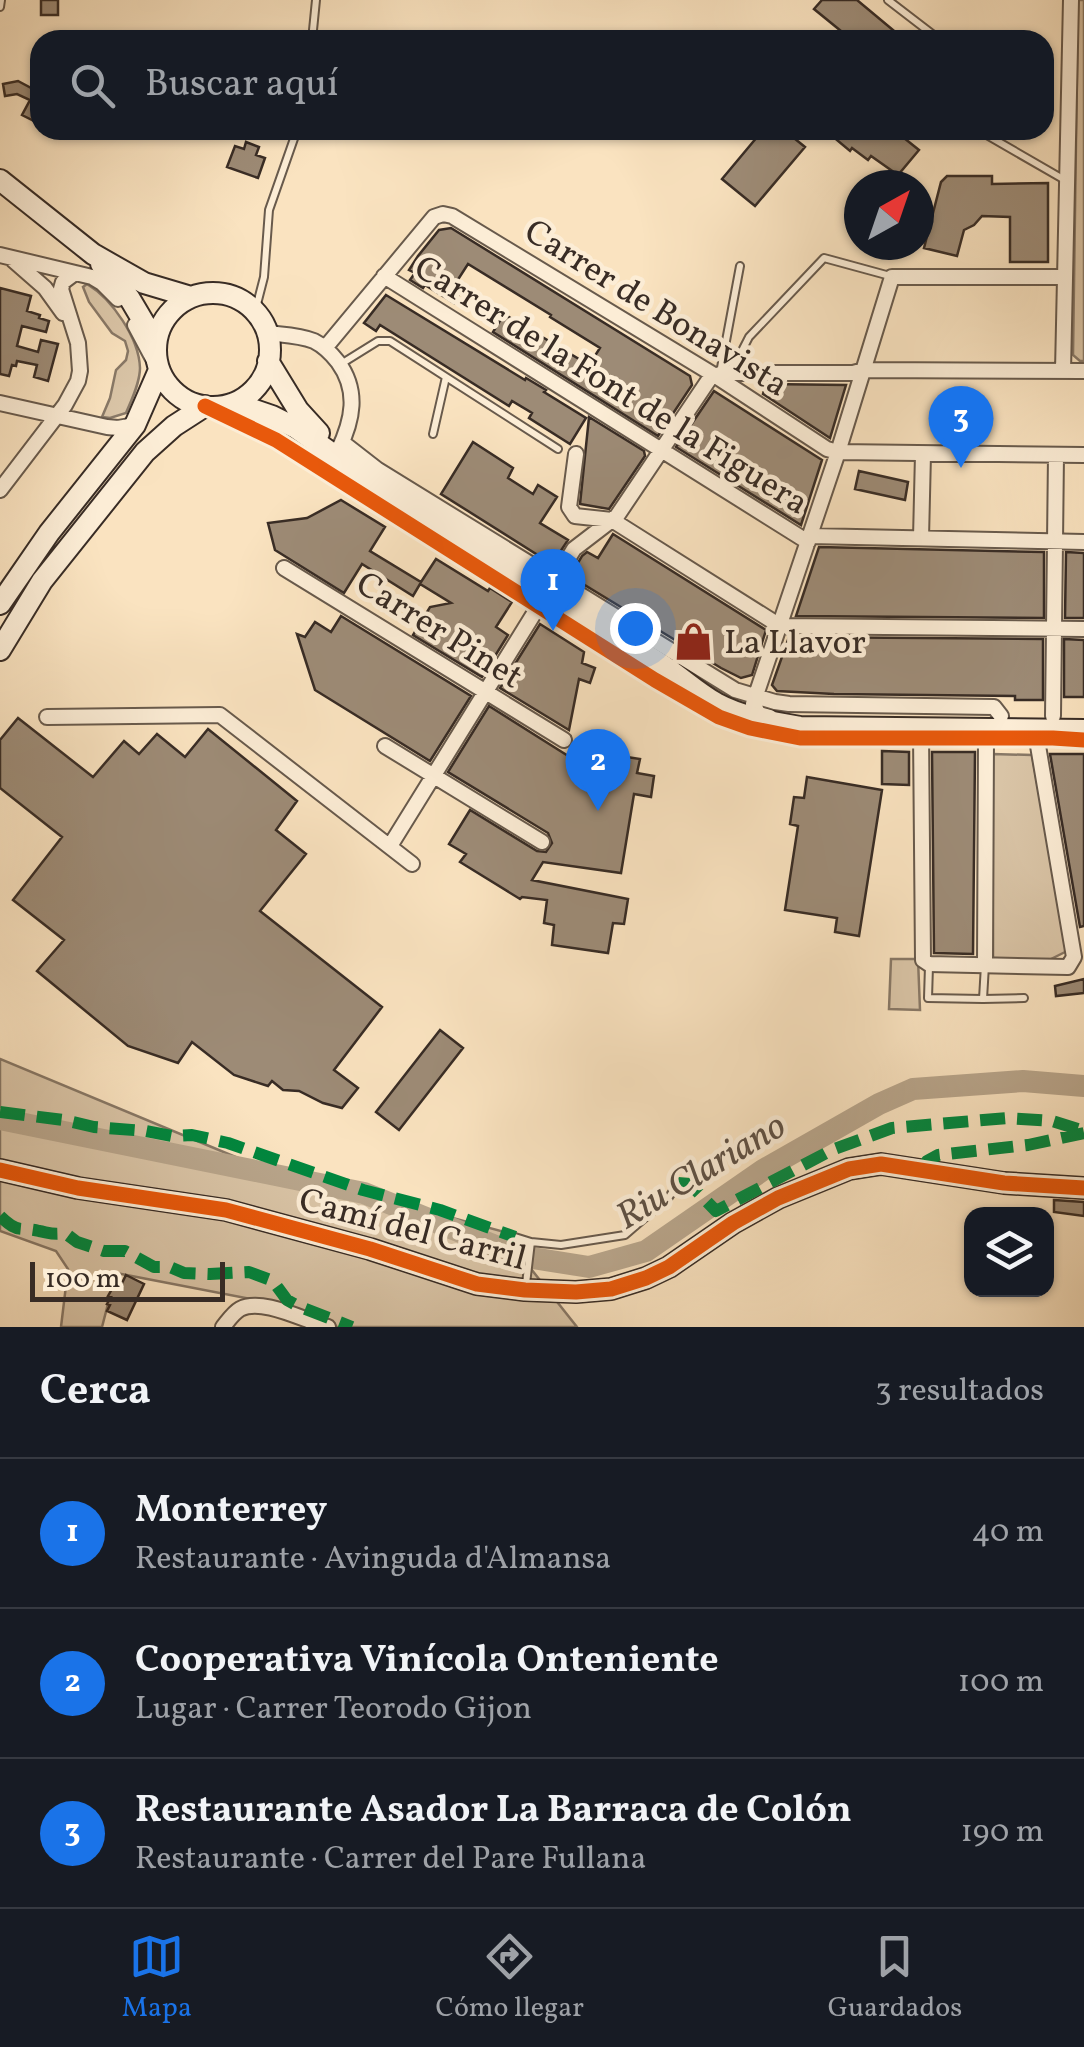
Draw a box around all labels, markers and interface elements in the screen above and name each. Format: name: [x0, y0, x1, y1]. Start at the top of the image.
search box: [30, 30, 1054, 140]
icon: search: [65, 58, 120, 113]
text: Buscar aquí: [145, 59, 338, 112]
north arrow: [844, 170, 934, 260]
street label: Carrer de Bonavista: [514, 209, 796, 410]
street label: Carrer de la Font de la Figuera: [404, 245, 817, 528]
pin: 3: [928, 386, 994, 468]
pin: 1: [520, 548, 586, 631]
street label: Carrer Pinet: [346, 561, 531, 702]
your location: [610, 603, 661, 654]
shop icon: La Llavor: [673, 620, 715, 662]
place label: La Llavor: [724, 620, 866, 668]
pin: 2: [566, 728, 630, 811]
water label: Riu Clariano: [607, 1101, 797, 1245]
street label: Camí del Carril: [293, 1178, 531, 1284]
map controls: [964, 1207, 1054, 1297]
button: layers: [964, 1207, 1054, 1297]
scale bar: [30, 1257, 225, 1302]
text: 100 m: [45, 1260, 120, 1299]
text: Cerca: [40, 1363, 151, 1422]
text: 3 resultados: [875, 1370, 1044, 1414]
text: Monterrey: [135, 1485, 327, 1538]
text: 1: [66, 1511, 79, 1555]
text: 40 m: [972, 1511, 1044, 1555]
text: Restaurante · Avinguda d'Almansa: [135, 1538, 611, 1582]
text: Cooperativa Vinícola Onteniente: [135, 1635, 719, 1688]
text: 2: [64, 1661, 81, 1705]
text: 100 m: [958, 1661, 1044, 1705]
text: Lugar · Carrer Teorodo Gijon: [135, 1688, 532, 1732]
text: Restaurante Asador La Barraca de Colón: [135, 1785, 852, 1838]
text: 3: [64, 1811, 81, 1855]
text: 190 m: [960, 1811, 1044, 1855]
text: Restaurante · Carrer del Pare Fullana: [135, 1838, 646, 1882]
tab: Mapa: [122, 1929, 192, 2028]
tab: Cómo llegar: [436, 1929, 584, 2028]
tab: Guardados: [828, 1929, 962, 2028]

